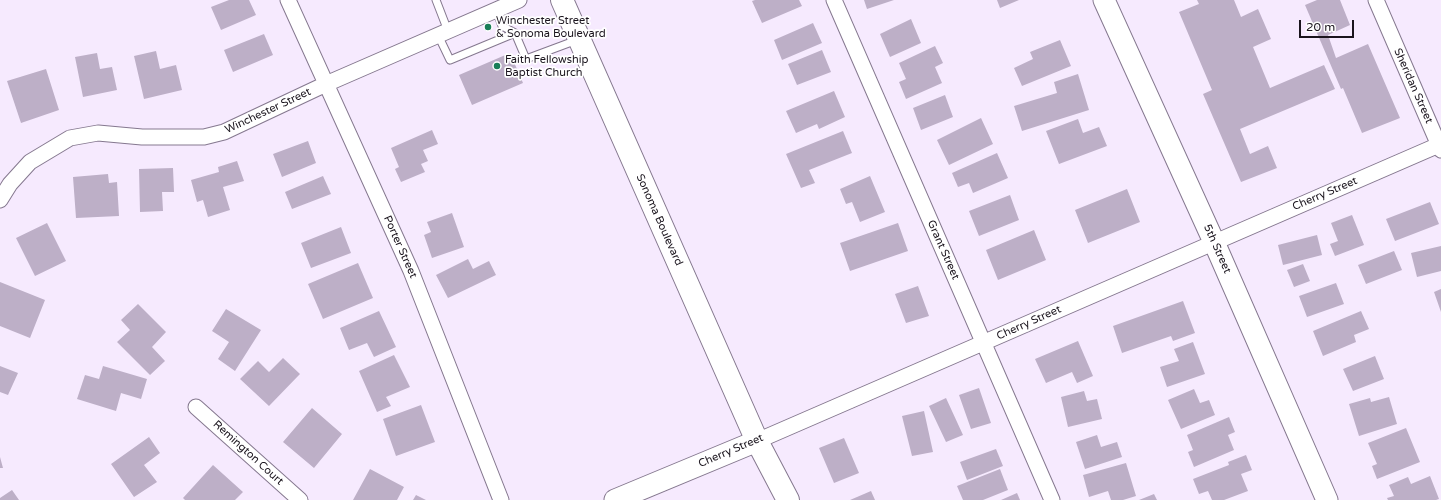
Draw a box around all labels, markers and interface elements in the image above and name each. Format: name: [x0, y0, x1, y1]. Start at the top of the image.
scale bar: [1301, 12, 1356, 38]
place label: Winchester Street & Sonoma Boulevard: [496, 14, 606, 40]
text: 20 m: [1306, 20, 1335, 34]
marker: Winchester Street & Sonoma Boulevard: [483, 22, 493, 32]
street label: Sheridan Street: [1391, 46, 1435, 126]
place label: Faith Fellowship Baptist Church: [505, 53, 588, 79]
marker: Faith Fellowship Baptist Church: [492, 61, 502, 71]
street label: Winchester Street: [223, 85, 313, 137]
street label: Sonoma Boulevard: [633, 172, 685, 268]
street label: Cherry Street: [1291, 174, 1359, 214]
street label: Porter Street: [380, 214, 420, 280]
street label: Grant Street: [924, 218, 962, 282]
street label: 5th Street: [1200, 223, 1234, 275]
street label: Cherry Street: [995, 303, 1063, 343]
street label: Remington Court: [210, 418, 286, 488]
street label: Cherry Street: [697, 431, 765, 471]

